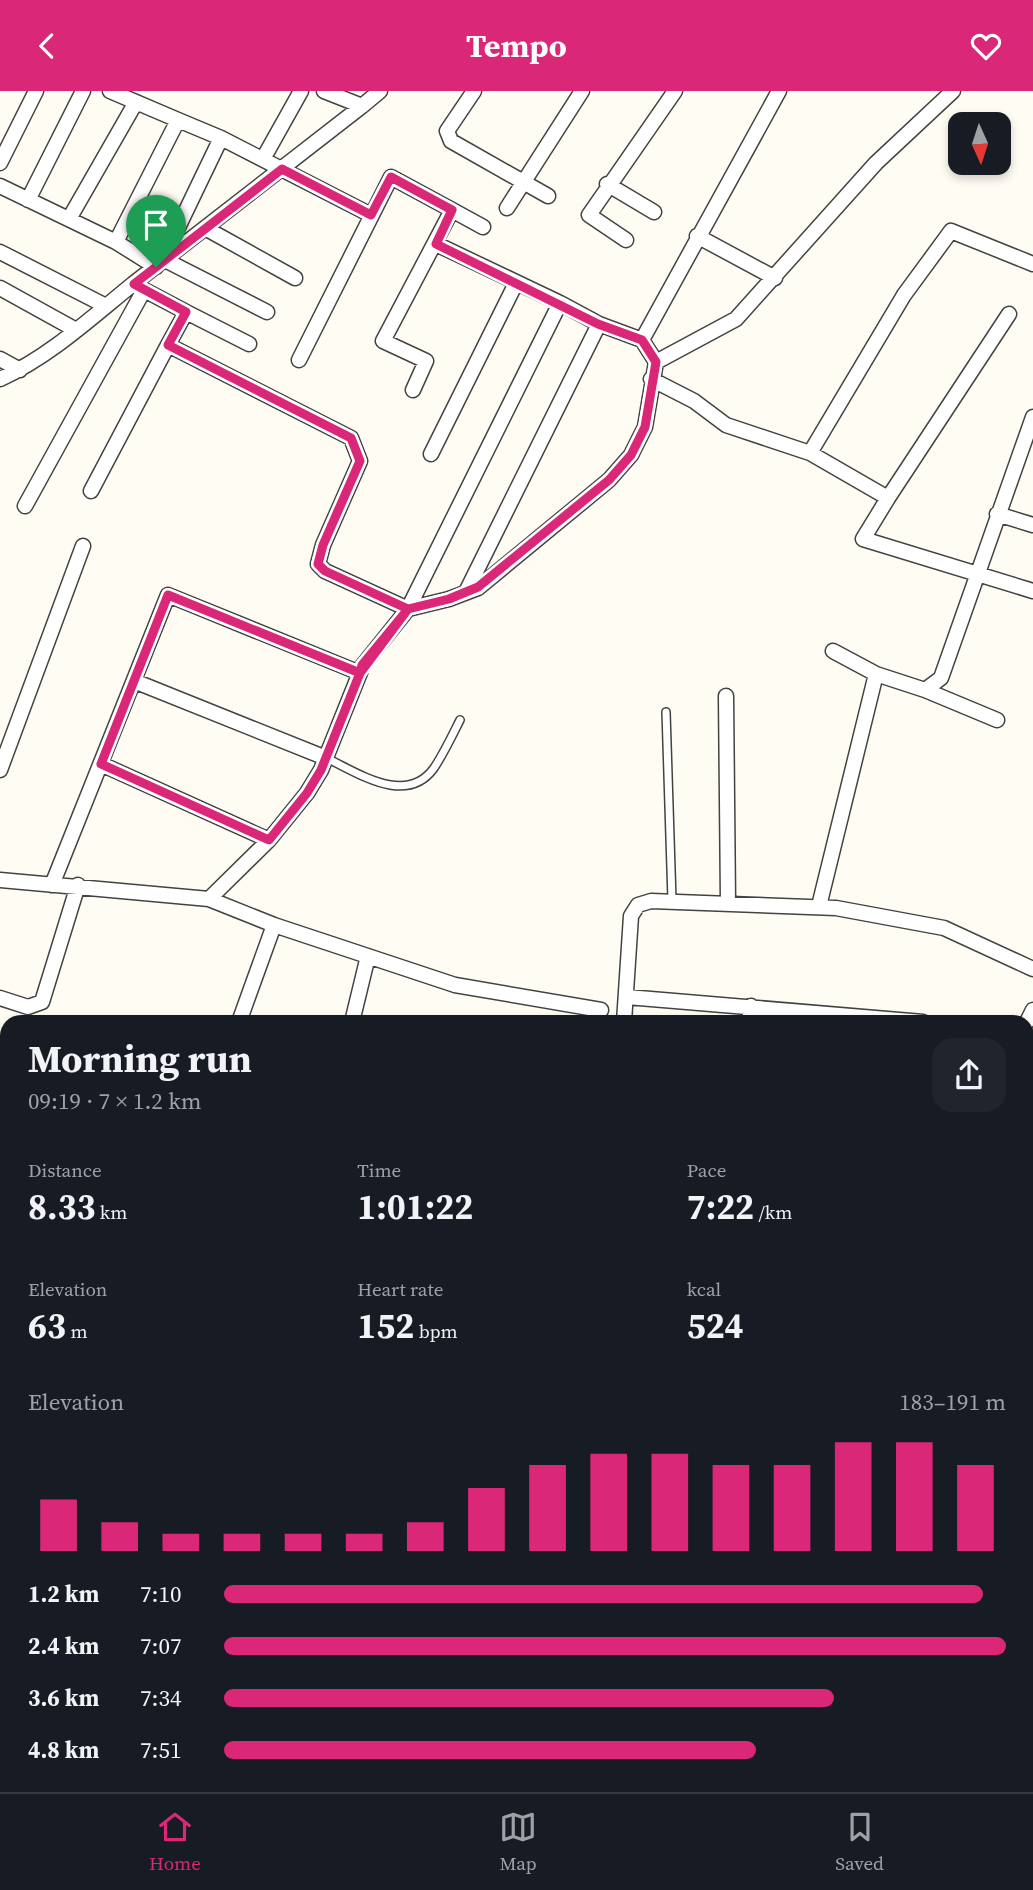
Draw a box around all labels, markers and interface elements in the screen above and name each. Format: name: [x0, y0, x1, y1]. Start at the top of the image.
text: Tempo: [466, 24, 567, 68]
icon: back: [28, 27, 66, 65]
icon: heart: [967, 27, 1005, 65]
north arrow: [948, 112, 1012, 175]
map controls: [948, 112, 1011, 175]
pin: [126, 195, 186, 267]
icon: arrive: [137, 206, 175, 244]
text: Morning run: [28, 1033, 252, 1085]
button: share: [932, 1038, 1006, 1112]
text: 09:19 · 7 × 1.2 km: [28, 1085, 202, 1117]
text: Distance: [28, 1157, 102, 1183]
text: Time: [357, 1157, 401, 1183]
text: Pace: [687, 1157, 726, 1183]
text: 8.33: [28, 1183, 95, 1231]
text: 1:01:22: [357, 1183, 473, 1231]
text: 7:22: [687, 1183, 754, 1231]
text: km: [95, 1199, 127, 1225]
text: /km: [754, 1199, 792, 1225]
text: Elevation: [28, 1276, 107, 1302]
text: Heart rate: [357, 1276, 443, 1302]
text: kcal: [687, 1276, 721, 1302]
text: 63: [28, 1302, 66, 1350]
text: 152: [357, 1302, 414, 1350]
text: 524: [687, 1302, 744, 1350]
text: m: [66, 1318, 88, 1344]
text: bpm: [414, 1318, 458, 1344]
text: Elevation: [28, 1386, 124, 1418]
text: 183–191 m: [899, 1386, 1006, 1418]
text: 1.2 km: [28, 1578, 99, 1610]
text: 7:10: [140, 1578, 181, 1610]
text: 2.4 km: [28, 1630, 99, 1662]
text: 7:07: [140, 1630, 181, 1662]
text: 3.6 km: [28, 1682, 99, 1714]
text: 7:34: [140, 1682, 181, 1714]
text: 4.8 km: [28, 1734, 99, 1766]
text: 7:51: [140, 1734, 181, 1766]
tab: Home: [149, 1808, 201, 1876]
tab: Map: [499, 1808, 537, 1876]
tab: Saved: [835, 1808, 884, 1876]

